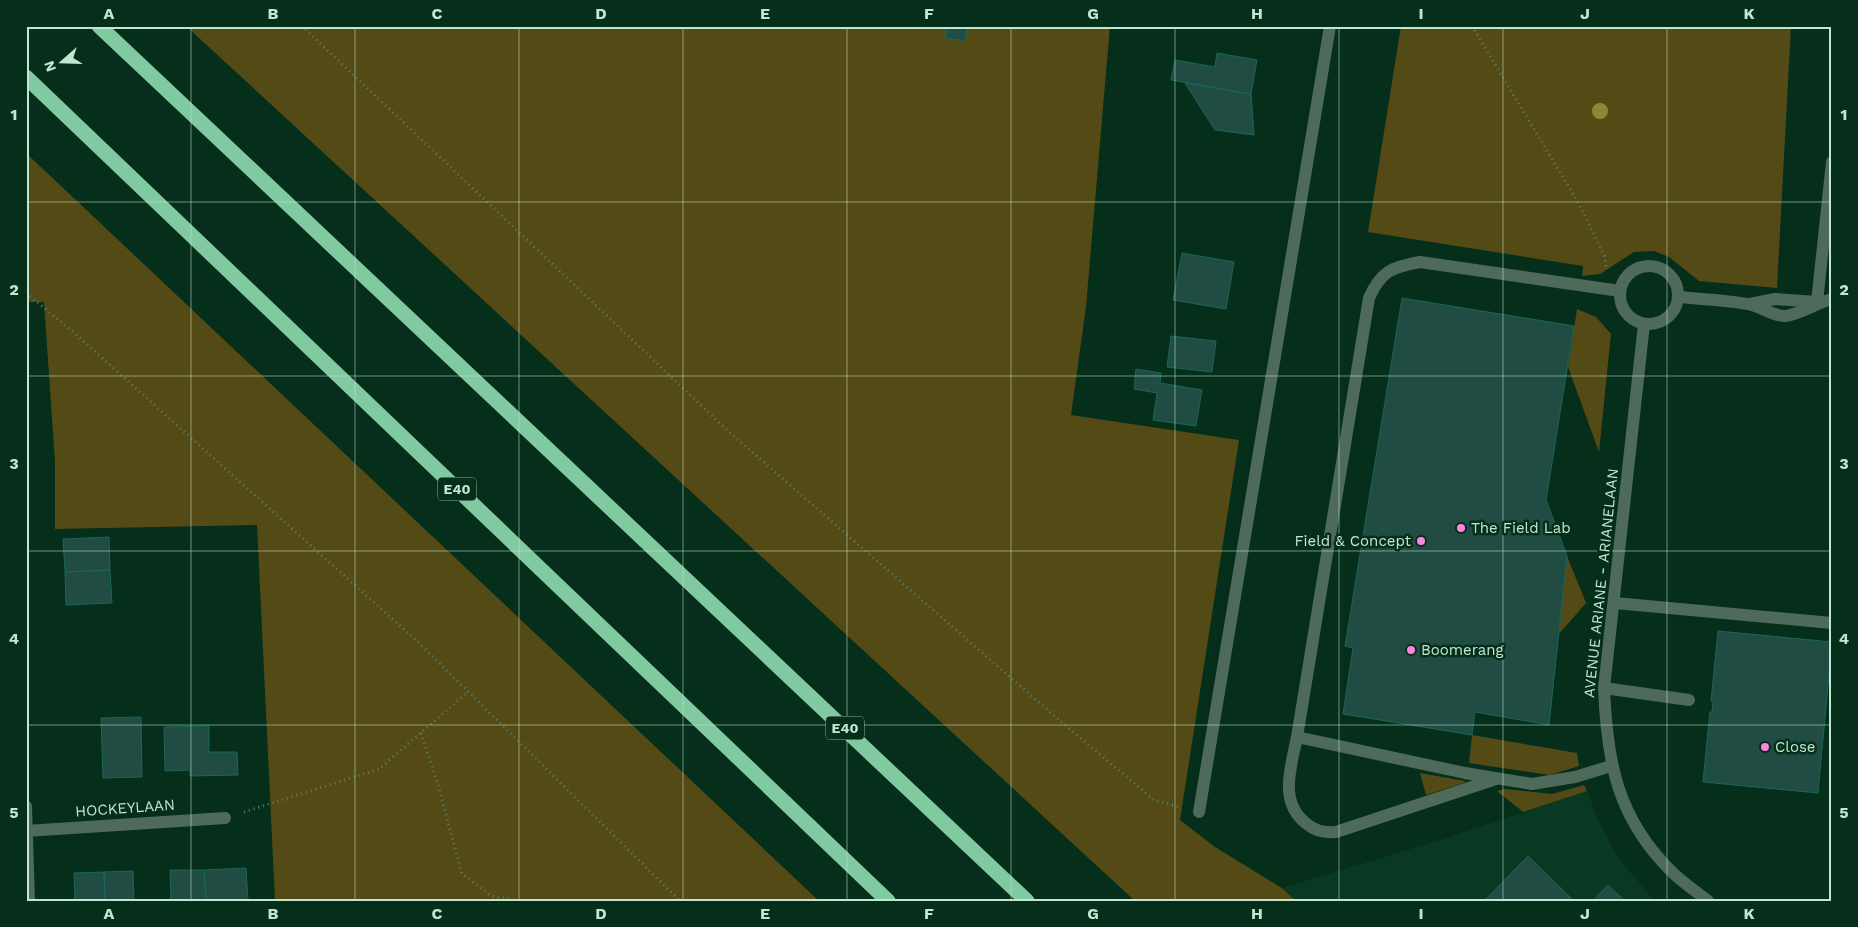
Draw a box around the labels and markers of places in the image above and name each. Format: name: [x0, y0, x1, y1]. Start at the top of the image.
place label: The Field Lab: [1471, 519, 1571, 537]
marker: The Field Lab: [1455, 522, 1467, 534]
place label: Field & Concept: [1294, 532, 1412, 550]
marker: Field & Concept: [1415, 535, 1427, 547]
place label: Boomerang: [1421, 641, 1503, 659]
marker: Boomerang: [1405, 644, 1417, 656]
place label: Close: [1775, 738, 1815, 756]
marker: Close: [1759, 741, 1771, 753]

